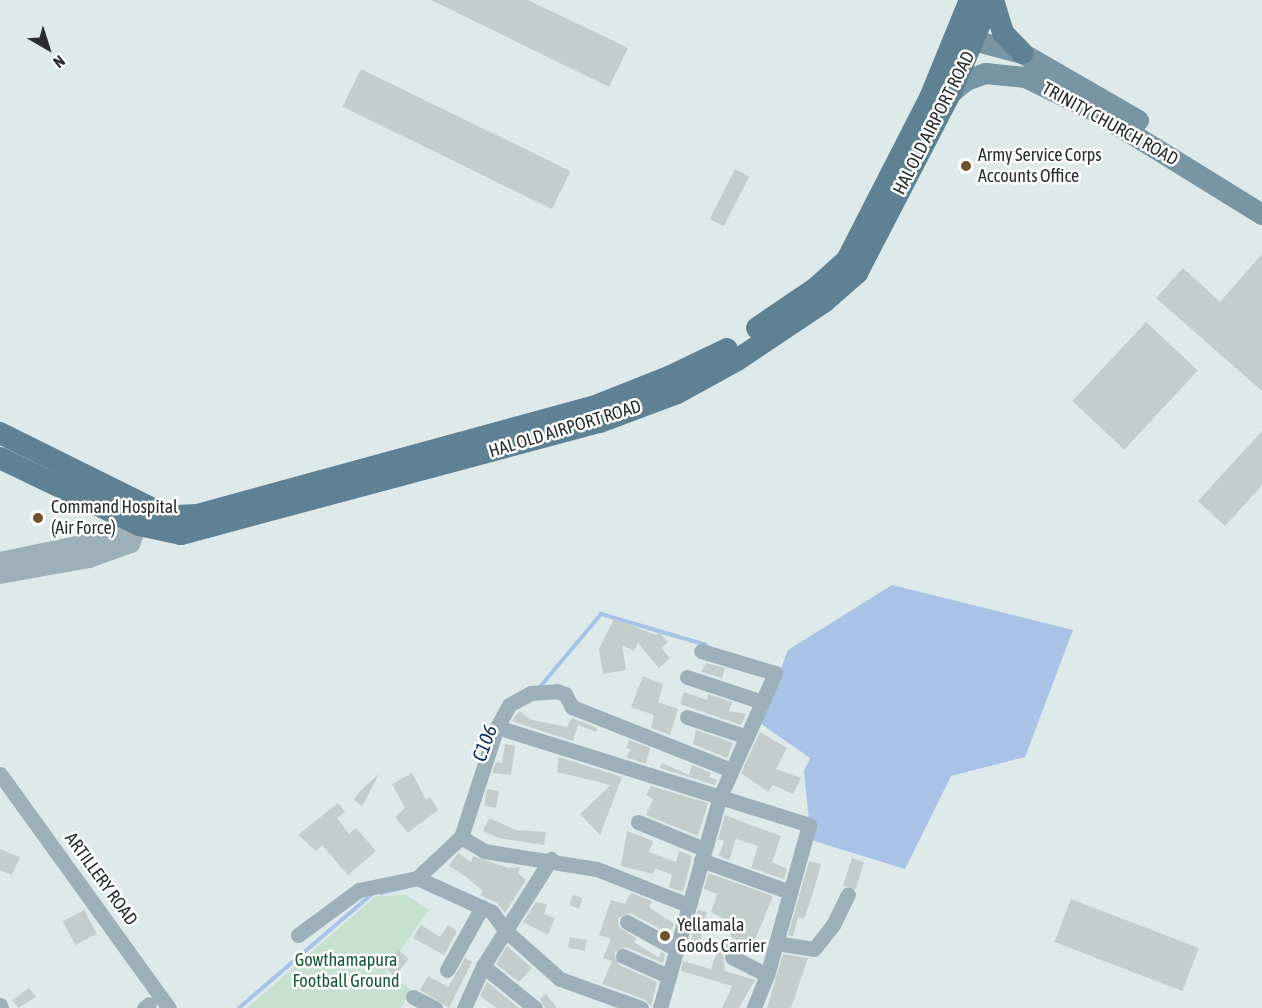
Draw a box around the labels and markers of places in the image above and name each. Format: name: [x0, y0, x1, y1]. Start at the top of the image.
place label: Army Service Corps Accounts Office: [978, 145, 1102, 188]
marker: Army Service Corps Accounts Office: [959, 159, 973, 173]
place label: Command Hospital (Air Force): [51, 497, 178, 540]
marker: Command Hospital (Air Force): [29, 509, 47, 527]
place label: Yellamala Goods Carrier: [677, 915, 766, 958]
marker: Yellamala Goods Carrier: [658, 929, 672, 943]

